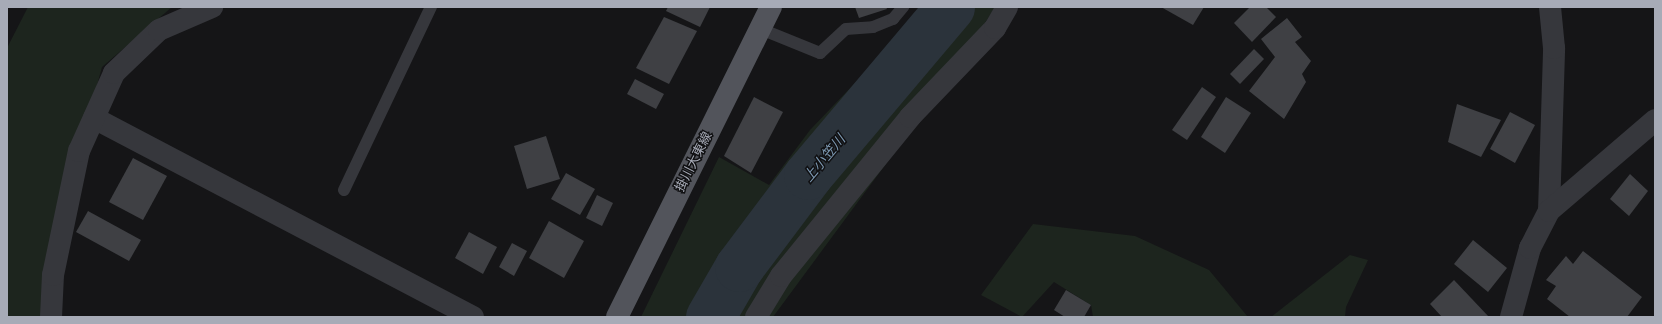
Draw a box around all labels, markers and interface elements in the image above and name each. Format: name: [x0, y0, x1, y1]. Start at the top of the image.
street label: 掛川大東線: [672, 130, 716, 194]
water label: 上小笠川: [800, 131, 848, 185]

